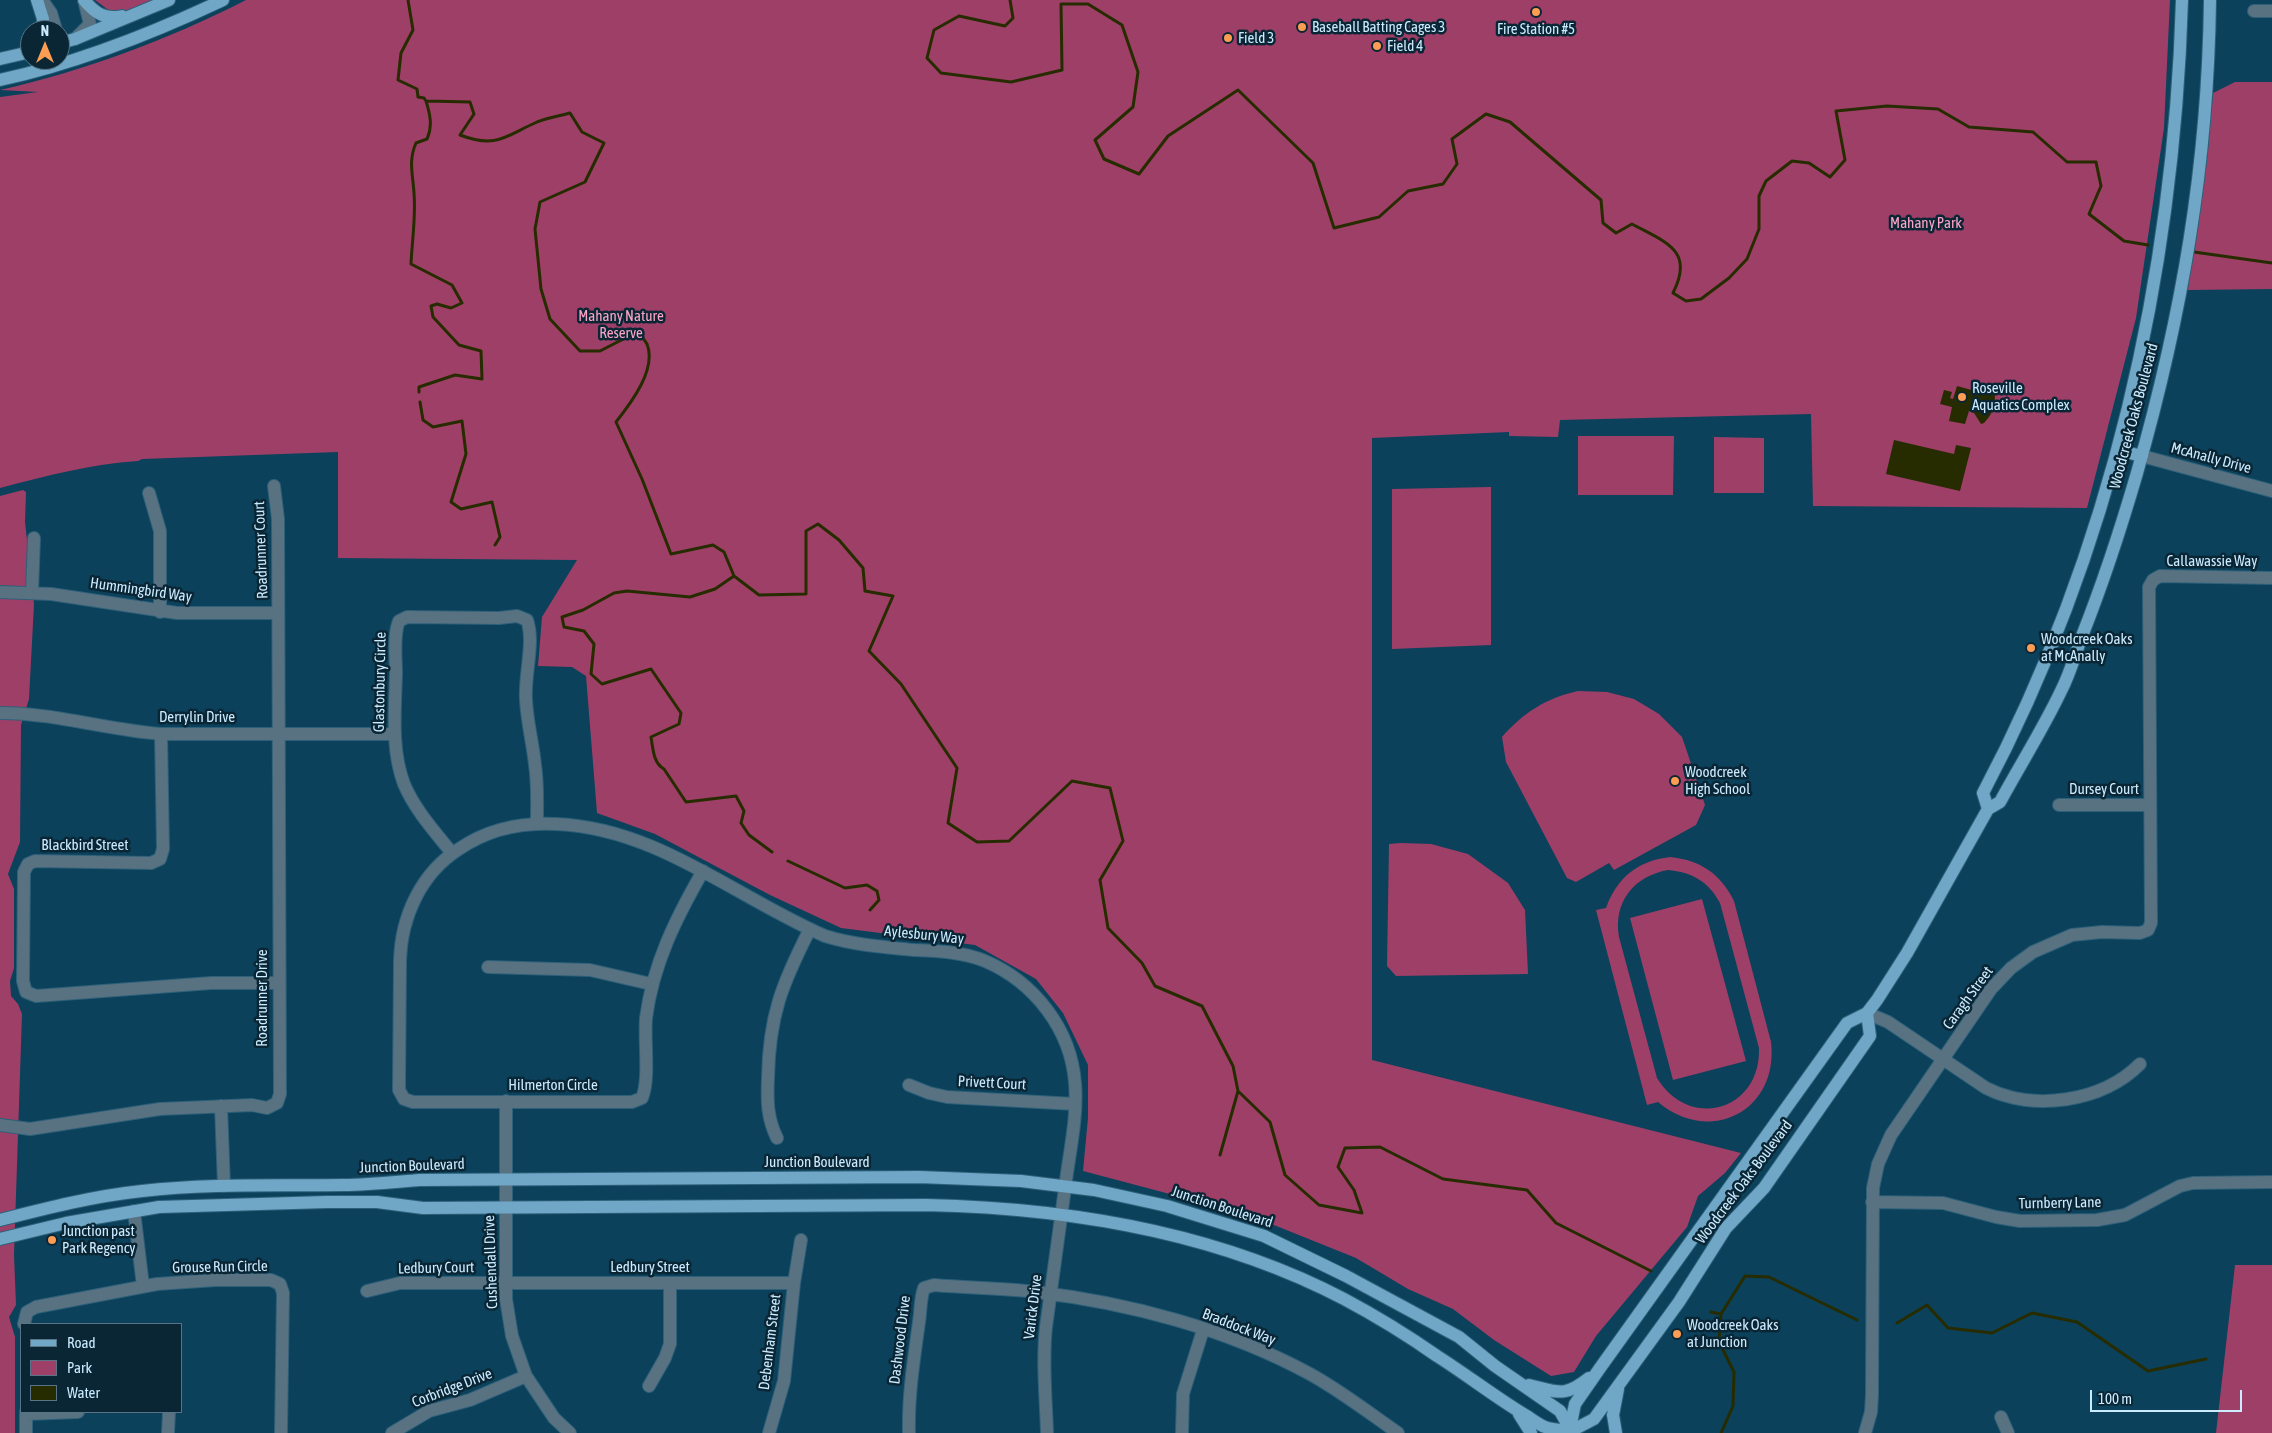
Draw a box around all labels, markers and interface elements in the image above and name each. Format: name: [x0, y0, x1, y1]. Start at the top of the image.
marker: Fire Station #5: [1530, 6, 1542, 18]
place label: Baseball Batting Cages 3: [1312, 18, 1445, 36]
north arrow: [20, 20, 70, 70]
place label: Fire Station #5: [1497, 20, 1575, 38]
marker: Baseball Batting Cages 3: [1296, 21, 1308, 33]
text: N: [41, 23, 49, 39]
place label: Field 3: [1238, 29, 1274, 47]
marker: Field 3: [1222, 32, 1234, 44]
place label: Field 4: [1387, 37, 1423, 55]
marker: Field 4: [1371, 40, 1383, 52]
park label: Mahany Park: [1890, 214, 1962, 232]
park label: Mahany Nature Reserve: [578, 307, 664, 342]
street label: Woodcreek Oaks Boulevard: [2106, 341, 2162, 491]
place label: Roseville Aquatics Complex: [1972, 379, 2070, 414]
marker: Roseville Aquatics Complex: [1956, 391, 1968, 403]
street label: McAnally Drive: [2169, 439, 2253, 477]
street label: Roadrunner Court: [250, 501, 272, 599]
street label: Callawassie Way: [2167, 552, 2257, 570]
street label: Hummingbird Way: [89, 574, 193, 606]
place label: Woodcreek Oaks at McAnally: [2041, 630, 2132, 665]
street label: Glastonbury Circle: [370, 632, 390, 732]
marker: Woodcreek Oaks at McAnally: [2025, 642, 2037, 654]
street label: Derrylin Drive: [159, 708, 235, 726]
place label: Woodcreek High School: [1685, 763, 1750, 798]
marker: Woodcreek High School: [1669, 775, 1681, 787]
street label: Dursey Court: [2069, 780, 2139, 798]
street label: Blackbird Street: [41, 836, 129, 854]
street label: Aylesbury Way: [883, 922, 965, 948]
street label: Roadrunner Drive: [253, 949, 271, 1047]
street label: Caragh Street: [1939, 963, 1997, 1033]
street label: Privett Court: [957, 1072, 1027, 1094]
street label: Hilmerton Circle: [508, 1076, 598, 1094]
street label: Woodcreek Oaks Boulevard: [1692, 1117, 1796, 1247]
street label: Junction Boulevard: [764, 1153, 870, 1171]
street label: Junction Boulevard: [359, 1155, 465, 1177]
street label: Junction Boulevard: [1169, 1182, 1275, 1232]
street label: Turnberry Lane: [2019, 1193, 2101, 1213]
street label: Cushendall Drive: [480, 1215, 502, 1309]
place label: Junction past Park Regency: [62, 1222, 135, 1257]
marker: Junction past Park Regency: [46, 1234, 58, 1246]
street label: Grouse Run Circle: [172, 1257, 268, 1277]
street label: Ledbury Court: [398, 1258, 474, 1278]
street label: Ledbury Street: [610, 1258, 690, 1276]
street label: Varick Drive: [1020, 1274, 1046, 1340]
street label: Debenham Street: [755, 1293, 785, 1391]
street label: Dashwood Drive: [886, 1295, 914, 1385]
street label: Braddock Way: [1200, 1305, 1278, 1349]
place label: Woodcreek Oaks at Junction: [1687, 1316, 1778, 1351]
legend: [20, 1323, 182, 1413]
marker: Woodcreek Oaks at Junction: [1671, 1328, 1683, 1340]
text: Road: [67, 1334, 96, 1351]
text: Park: [67, 1359, 92, 1376]
street label: Corbridge Drive: [409, 1364, 495, 1412]
scale bar: [2092, 1380, 2244, 1412]
text: Water: [67, 1384, 100, 1401]
text: 100 m: [2098, 1390, 2132, 1407]

